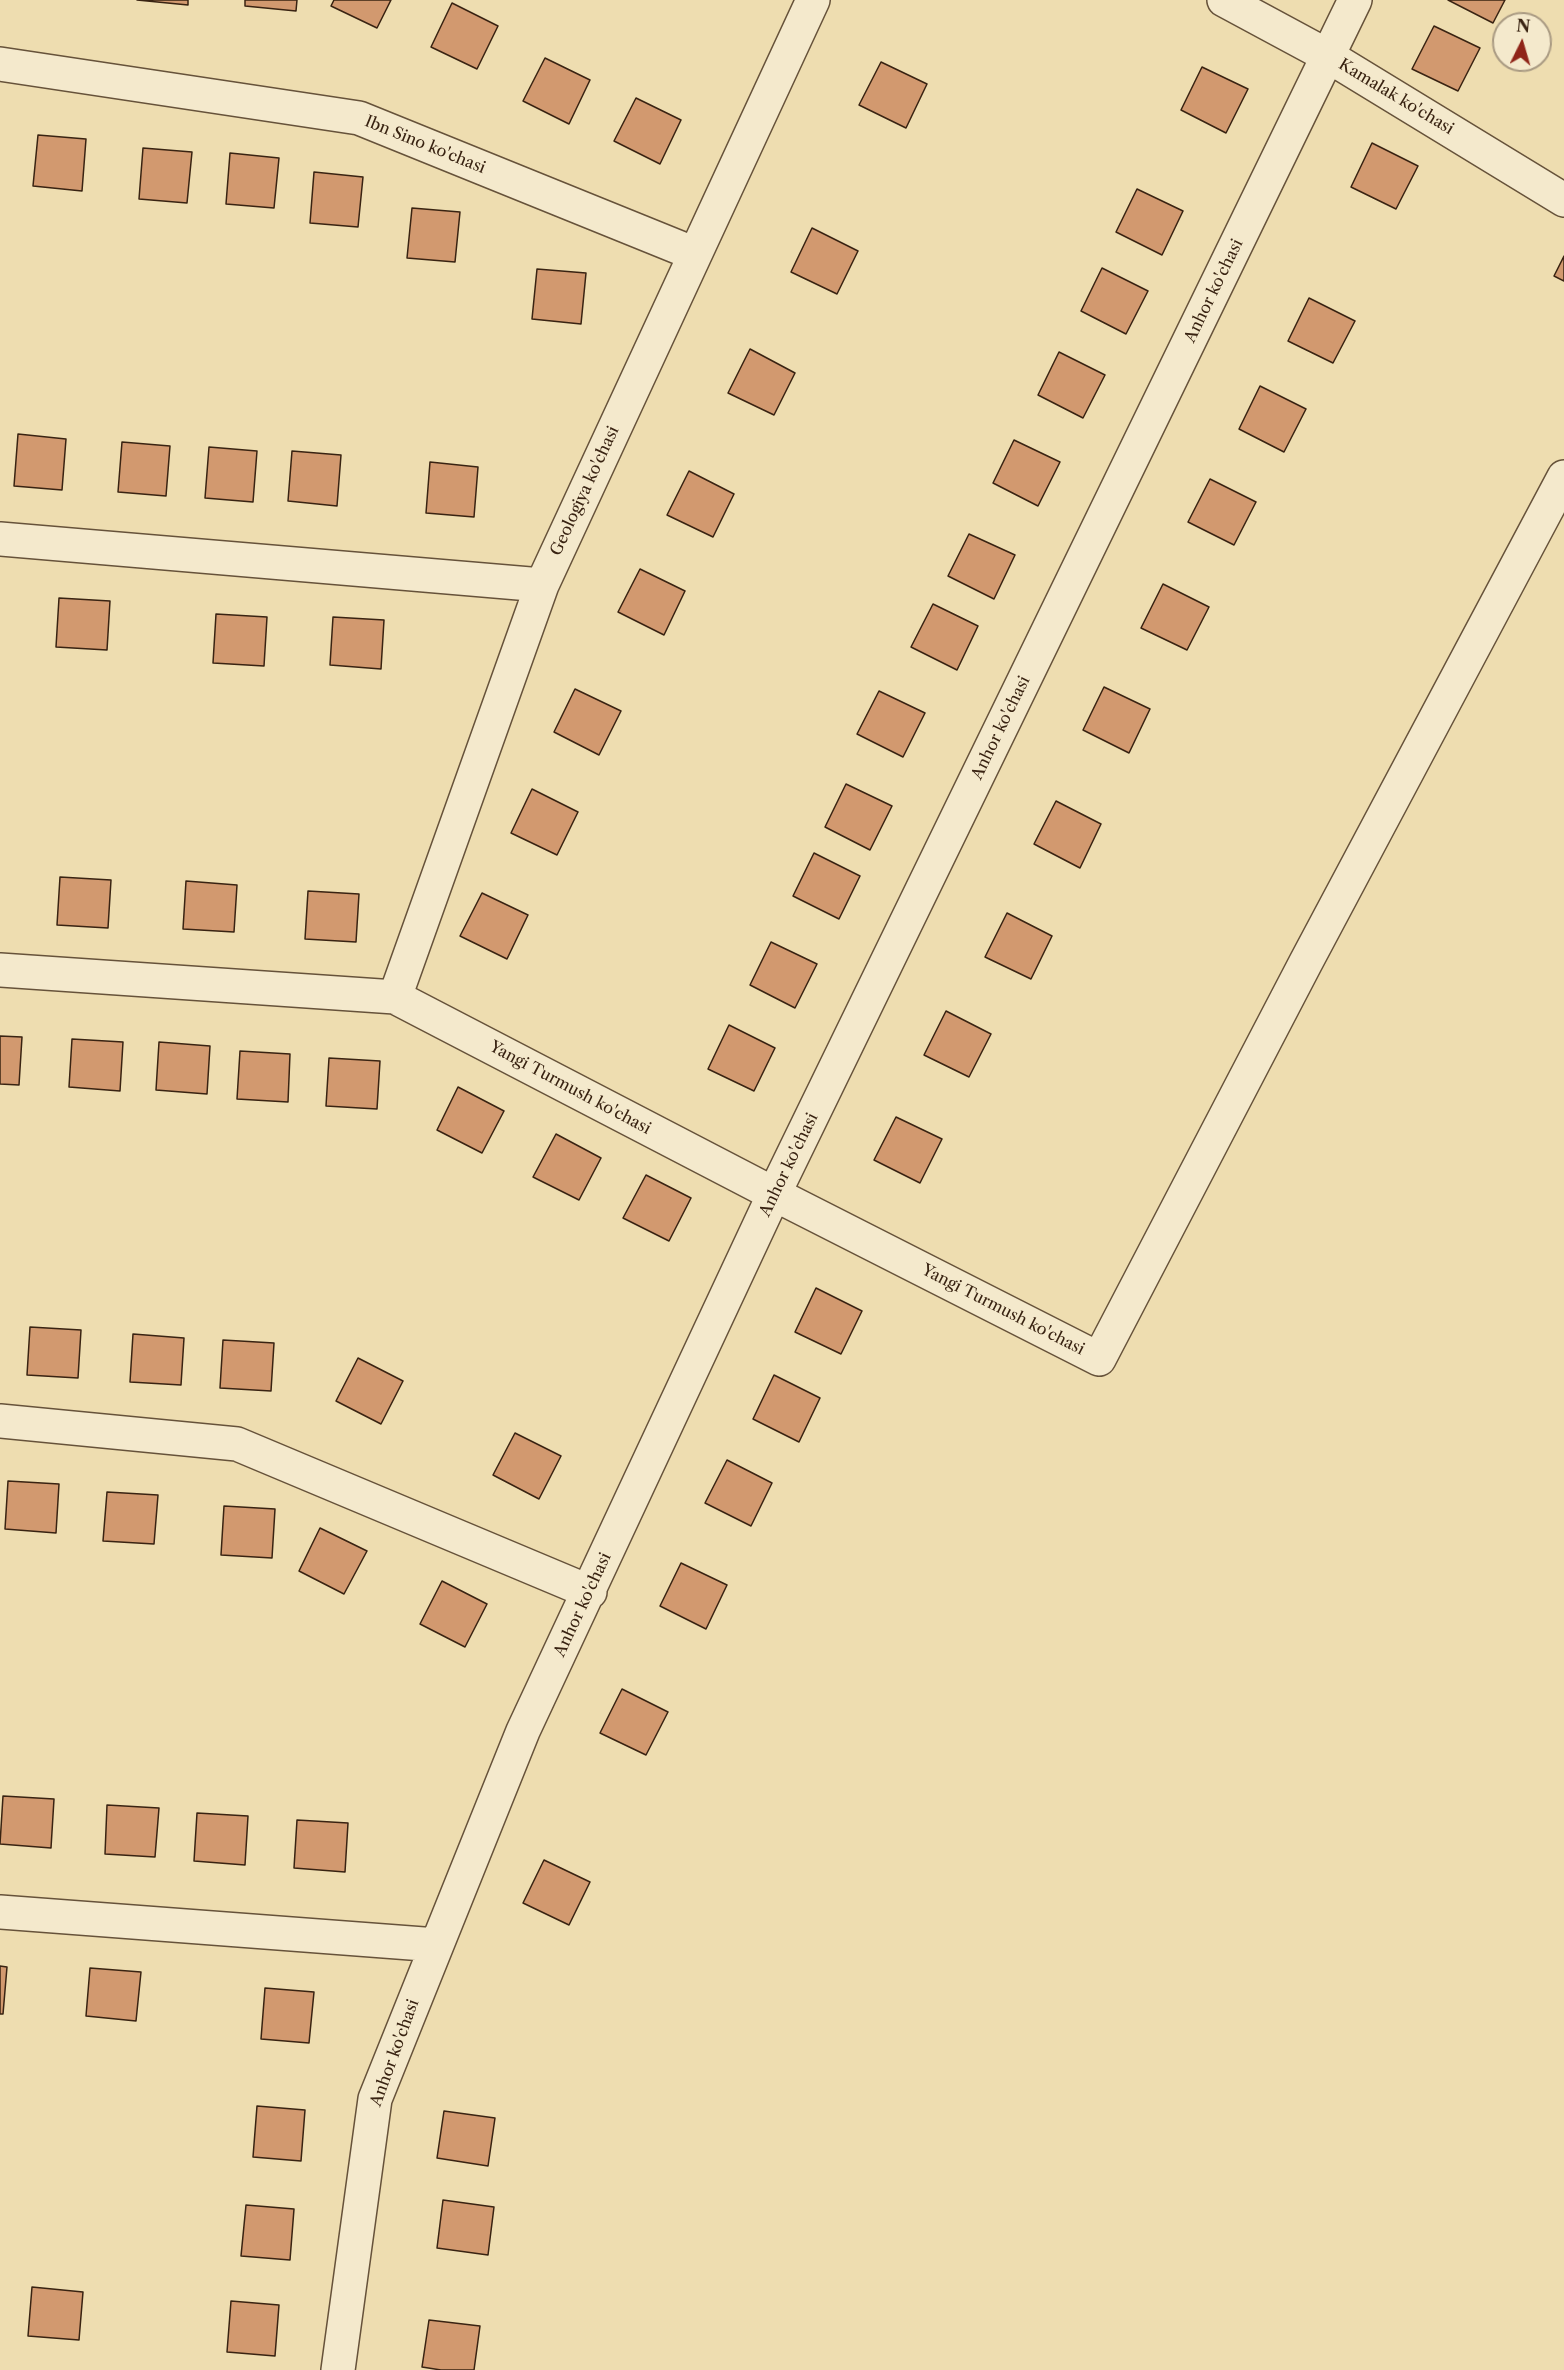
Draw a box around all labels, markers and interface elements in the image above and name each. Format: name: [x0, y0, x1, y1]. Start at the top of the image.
north arrow: [1492, 12, 1552, 72]
text: N: [1516, 15, 1531, 37]
street label: Kamalak ko'chasi: [1335, 55, 1457, 139]
street label: Ibn Sino ko'chasi: [362, 112, 488, 178]
street label: Anhor ko'chasi: [1181, 236, 1247, 346]
street label: Geologiya ko'chasi: [547, 423, 623, 559]
street label: Anhor ko'chasi: [968, 673, 1034, 783]
street label: Yangi Turmush ko'chasi: [486, 1037, 654, 1139]
street label: Anhor ko'chasi: [756, 1110, 822, 1220]
street label: Yangi Turmush ko'chasi: [918, 1261, 1088, 1359]
street label: Anhor ko'chasi: [550, 1550, 616, 1660]
street label: Anhor ko'chasi: [367, 1997, 423, 2109]

